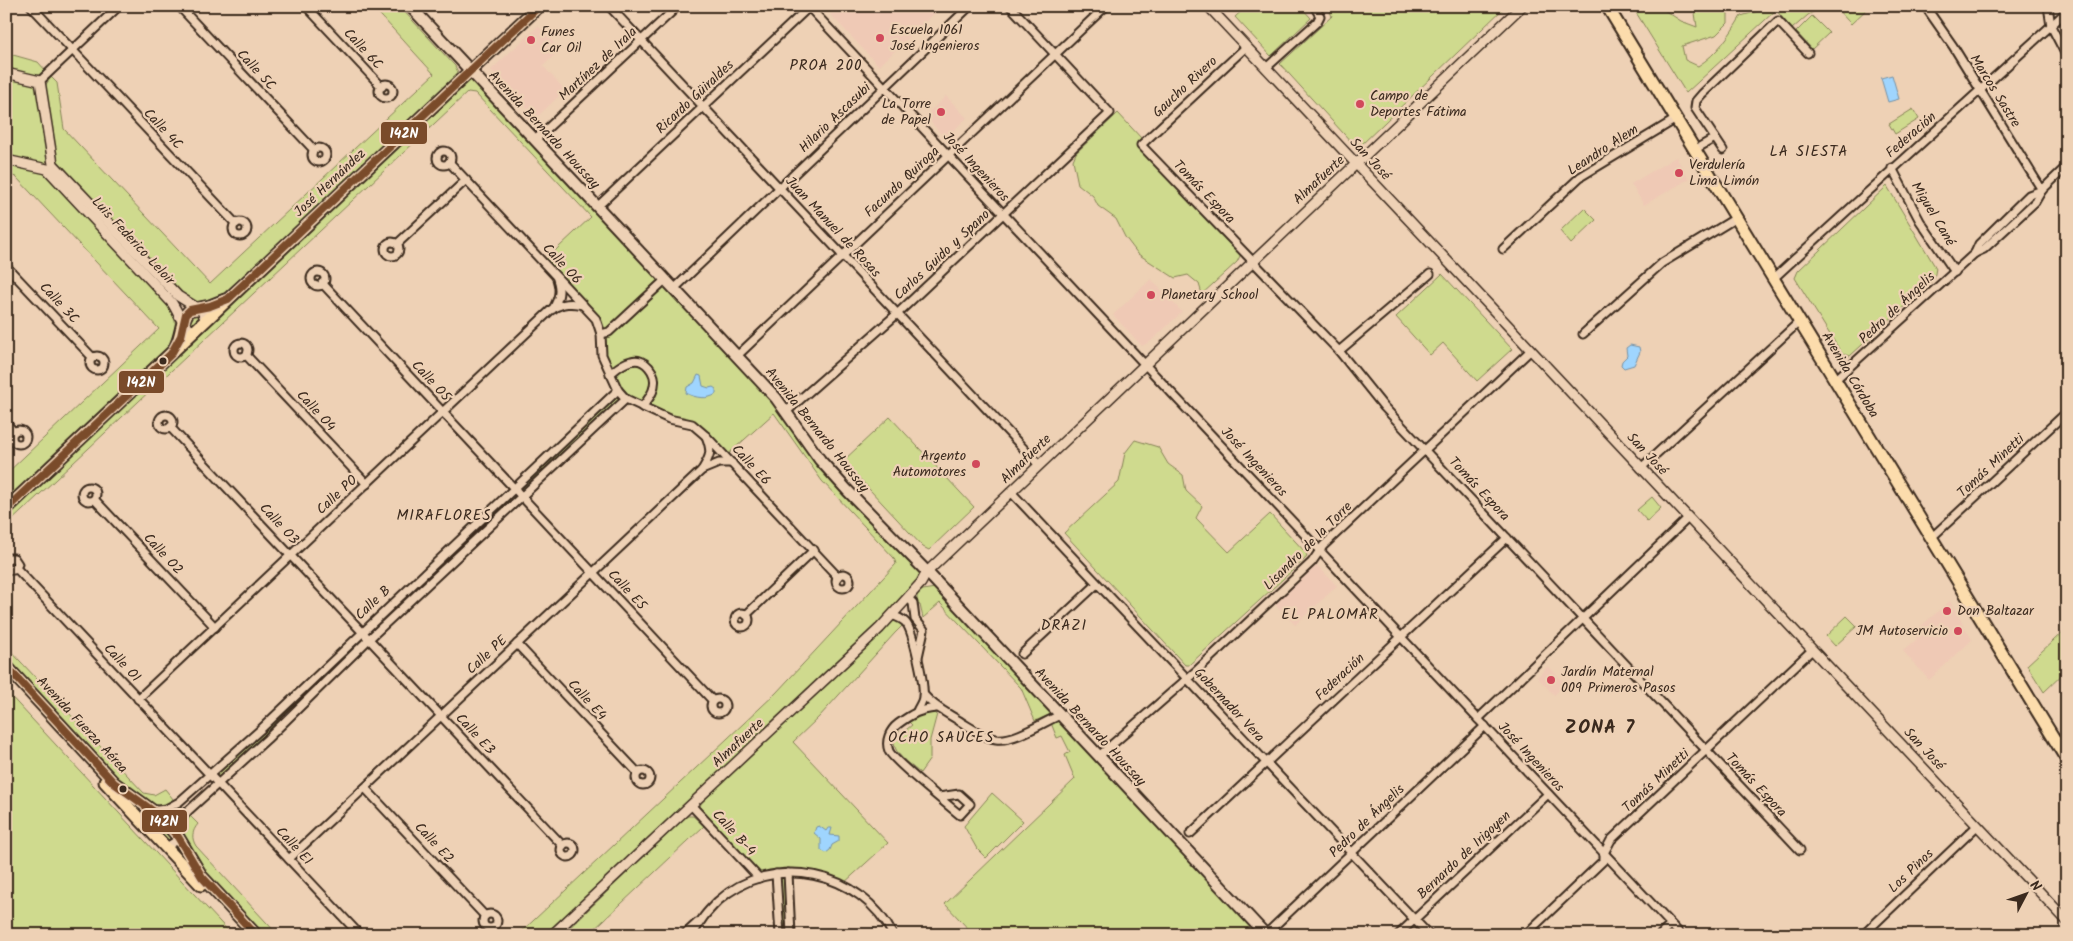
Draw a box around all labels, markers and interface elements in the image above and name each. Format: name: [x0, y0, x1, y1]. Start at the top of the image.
place label: Escuela 1061 José Ingenieros: [890, 19, 979, 57]
place label: Funes Car Oil: [541, 21, 582, 59]
street label: Martínez de Irala: [554, 22, 642, 106]
street label: Calle 6C: [338, 23, 388, 75]
marker: Escuela 1061 José Ingenieros: [874, 32, 886, 44]
marker: Funes Car Oil: [525, 34, 537, 46]
street label: Calle 5C: [231, 44, 281, 96]
street label: Marcos Sastre: [1964, 50, 2027, 132]
street label: Gaucho Rivero: [1147, 51, 1223, 123]
district label: PROA 200: [790, 54, 862, 78]
street label: Ricardo Güiraldes: [651, 55, 739, 139]
street label: Avenida Bernardo Houssay: [483, 66, 605, 195]
street label: Hilario Ascasubi: [794, 77, 877, 158]
place label: Campo de Deportes Fátima: [1370, 85, 1467, 123]
place label: La Torre de Papel: [882, 93, 932, 131]
marker: Campo de Deportes Fátima: [1354, 98, 1366, 110]
street label: Calle 4C: [138, 103, 188, 155]
marker: La Torre de Papel: [935, 106, 947, 118]
street label: Federación: [1881, 107, 1941, 163]
street label: Leandro Alem: [1563, 119, 1643, 181]
line badge: 142N: [380, 121, 428, 145]
text: 142N: [390, 123, 419, 145]
street label: José Ingenieros: [937, 127, 1015, 207]
street label: San José: [1344, 132, 1396, 186]
district label: LA SIESTA: [1770, 140, 1848, 164]
street label: Facundo Quiroga: [859, 141, 945, 223]
street label: José Hernández: [289, 144, 371, 222]
street label: Almafuerte: [1288, 150, 1351, 210]
place label: Verdulería Lima Limón: [1689, 154, 1759, 192]
street label: Tomás Espora: [1168, 155, 1240, 229]
marker: Verdulería Lima Limón: [1673, 167, 1685, 179]
street label: Juan Manuel de Rosas: [780, 171, 886, 283]
street label: Miguel Cané: [1905, 178, 1961, 251]
street label: Luis Federico Leloir: [86, 192, 181, 291]
street label: Carlos Guido y Spano: [889, 204, 995, 306]
street label: Calle O6: [537, 238, 587, 290]
street label: Pedro de Ángelis: [1854, 267, 1940, 349]
street label: Calle 3C: [34, 277, 84, 329]
place label: Planetary School: [1161, 284, 1259, 306]
marker: Planetary School: [1145, 289, 1157, 301]
street label: Avenida Córdoba: [1816, 328, 1884, 422]
street label: Calle O5: [406, 355, 457, 408]
unlabelled marker: [158, 356, 168, 366]
street label: Avenida Bernardo Houssay: [759, 363, 875, 498]
line badge: 142N: [118, 370, 165, 394]
text: 142N: [127, 372, 156, 394]
street label: Calle O4: [291, 385, 341, 437]
street label: José Ingenieros: [1215, 422, 1293, 502]
street label: San José: [1621, 427, 1673, 481]
street label: Almafuerte: [995, 428, 1057, 489]
street label: Tomás Minetti: [1952, 428, 2030, 503]
street label: Calle E6: [726, 439, 776, 491]
place label: Argento Automotores: [893, 445, 966, 483]
street label: Tomás Espora: [1443, 452, 1515, 526]
marker: Argento Automotores: [970, 458, 982, 470]
street label: Calle PO: [311, 470, 363, 520]
street label: Lisandro de la Torre: [1258, 496, 1358, 596]
street label: Calle O3: [254, 498, 304, 550]
district label: MIRAFLORES: [396, 504, 492, 528]
street label: Calle O2: [138, 528, 188, 580]
street label: Calle E5: [602, 564, 653, 617]
street label: Calle B: [350, 580, 396, 626]
place label: Don Baltazar: [1957, 600, 2035, 622]
district label: EL PALOMAR: [1281, 603, 1379, 627]
marker: Don Baltazar: [1941, 605, 1953, 617]
district label: DRAZI: [1041, 614, 1087, 638]
place label: JM Autoservicio: [1856, 620, 1948, 642]
marker: JM Autoservicio: [1952, 625, 1964, 637]
street label: Calle PE: [461, 630, 513, 680]
street label: Calle O1: [98, 638, 146, 688]
street label: Federación: [1310, 648, 1370, 706]
place label: Jardín Maternal 009 Primeros Pasos: [1561, 661, 1675, 699]
street label: Gobernador Vera: [1188, 662, 1270, 748]
street label: Avenida Bernardo Houssay: [1029, 663, 1151, 792]
street label: Avenida Fuerza Aérea: [31, 671, 133, 779]
street label: Calle E4: [562, 674, 612, 726]
marker: Jardín Maternal 009 Primeros Pasos: [1545, 674, 1557, 686]
street label: Calle E3: [450, 708, 500, 760]
street label: Almafuerte: [707, 713, 770, 773]
district label: ZONA 7: [1565, 713, 1635, 743]
street label: José Ingenieros: [1492, 717, 1570, 797]
street label: San José: [1898, 722, 1950, 776]
district label: OCHO SAUCES: [888, 726, 994, 750]
street label: Tomás Minetti: [1617, 743, 1695, 818]
street label: Tomás Espora: [1720, 748, 1792, 822]
street label: Pedro de Ángelis: [1324, 779, 1410, 863]
unlabelled marker: [118, 784, 128, 794]
street label: Calle B-4: [707, 805, 762, 861]
street label: Bernardo de Irigoyen: [1412, 805, 1516, 905]
line badge: 142N: [141, 809, 188, 833]
text: 142N: [150, 811, 179, 833]
street label: Calle E2: [409, 817, 459, 869]
street label: Calle E1: [270, 822, 318, 870]
street label: Los Pinos: [1883, 844, 1939, 898]
north arrow: [2000, 868, 2050, 918]
text: N: [2024, 876, 2046, 897]

